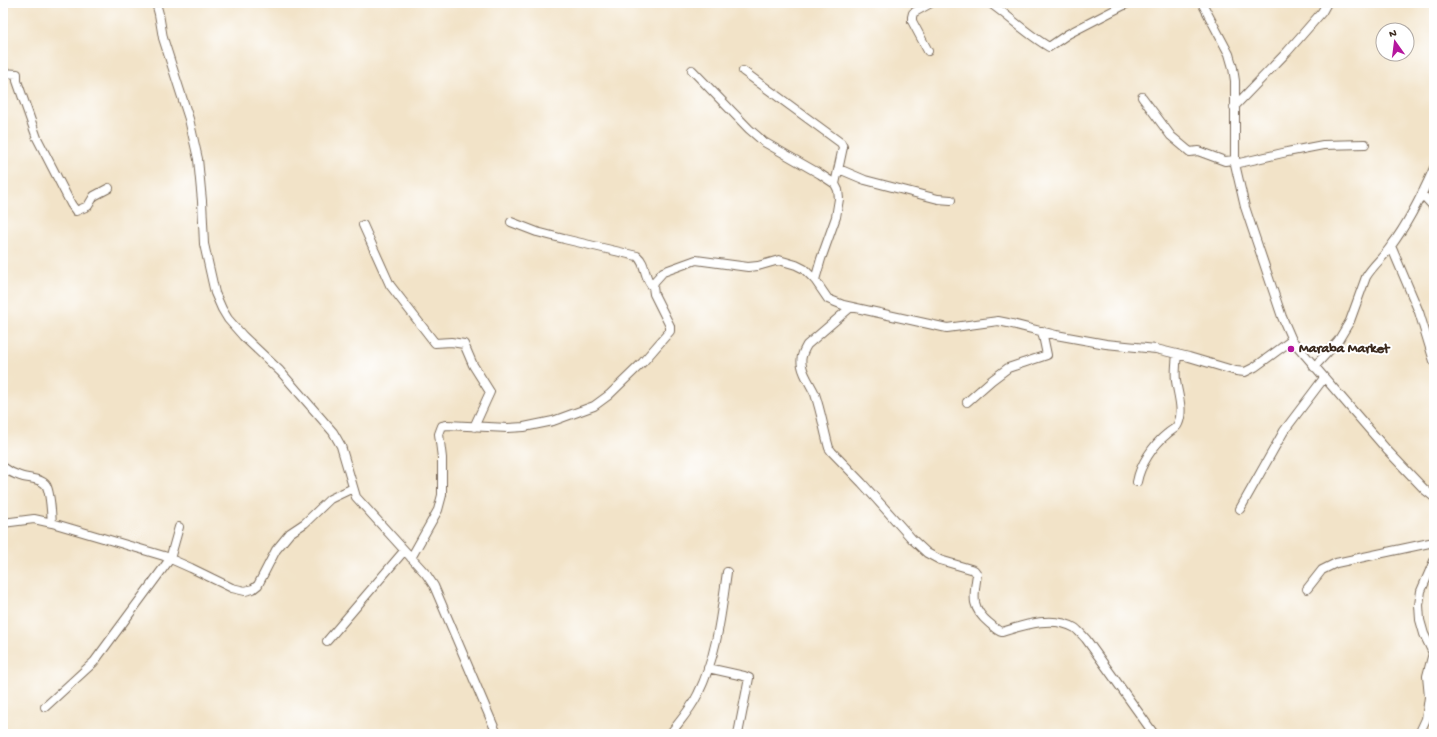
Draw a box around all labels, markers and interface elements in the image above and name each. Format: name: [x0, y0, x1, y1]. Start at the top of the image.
north arrow: [1375, 22, 1415, 62]
text: N: [1388, 28, 1398, 41]
place label: Maraba Market: [1299, 341, 1391, 358]
marker: Maraba Market: [1286, 344, 1296, 354]

